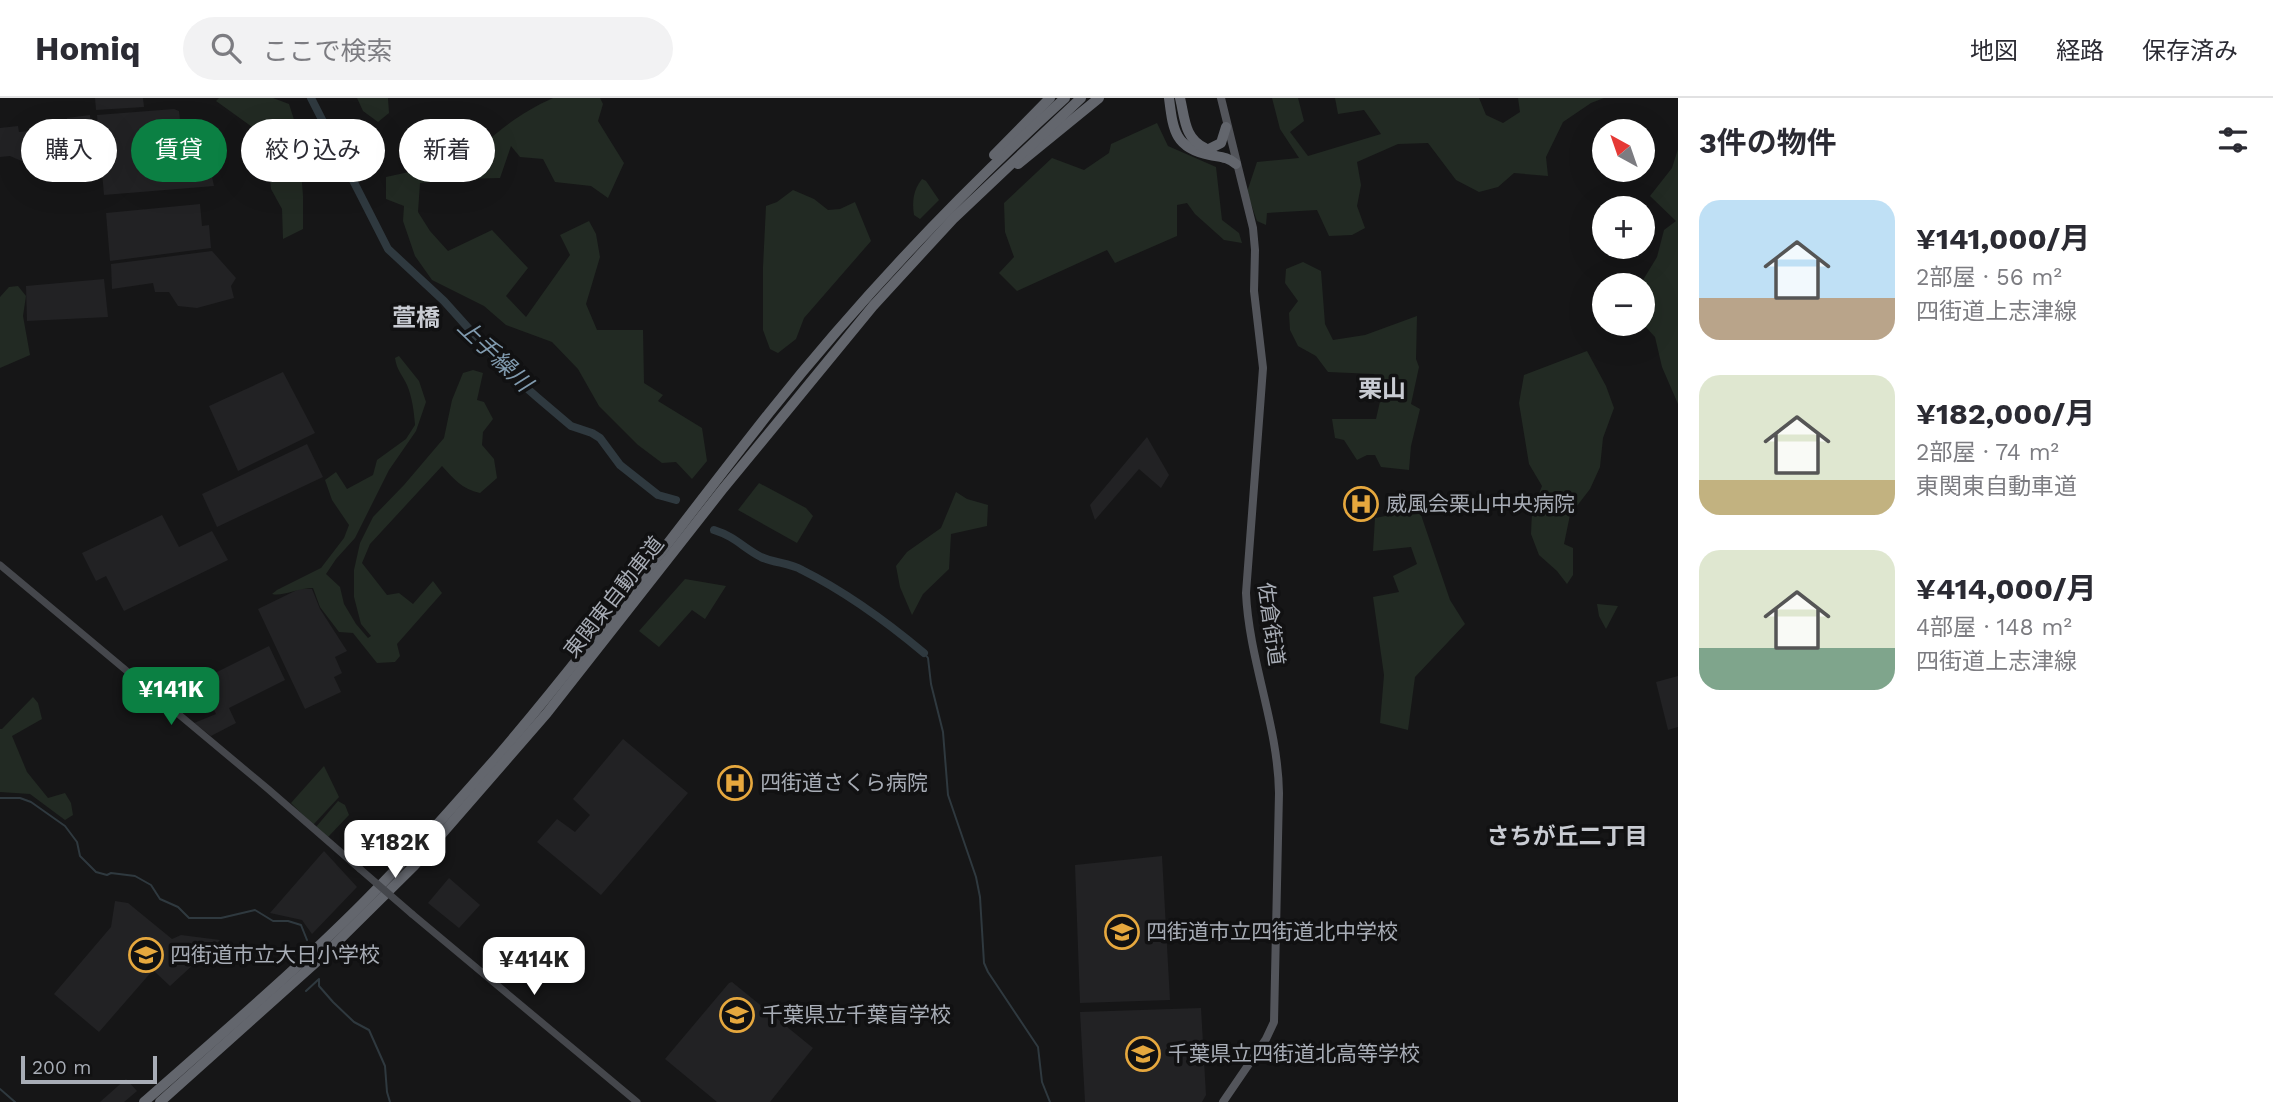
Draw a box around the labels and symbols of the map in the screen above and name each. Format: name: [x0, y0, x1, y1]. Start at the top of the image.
north arrow: [1592, 119, 1656, 182]
district label: 萱橋: [392, 304, 440, 332]
water label: 上手繰川: [452, 314, 539, 399]
district label: 栗山: [1358, 375, 1406, 403]
hospital icon: 威風会栗山中央病院: [1342, 485, 1380, 523]
place label: 威風会栗山中央病院: [1386, 491, 1575, 516]
street label: 東関東自動車道: [559, 531, 669, 662]
street label: 佐倉街道: [1253, 581, 1290, 667]
pin: ¥141K: [122, 668, 220, 727]
hospital icon: 四街道さくら病院: [716, 764, 754, 802]
place label: 四街道さくら病院: [760, 770, 928, 795]
pin: ¥182K: [346, 820, 444, 880]
district label: さちが丘二丁目: [1487, 823, 1648, 850]
school or university icon: 四街道市立四街道北中学校: [1103, 913, 1141, 951]
place label: 四街道市立四街道北中学校: [1146, 919, 1398, 944]
school or university icon: 四街道市立大日小学校: [127, 936, 165, 974]
pin: ¥414K: [485, 937, 583, 997]
place label: 四街道市立大日小学校: [170, 942, 380, 967]
school or university icon: 千葉県立千葉盲学校: [718, 996, 756, 1034]
place label: 千葉県立千葉盲学校: [762, 1002, 951, 1027]
school or university icon: 千葉県立四街道北高等学校: [1124, 1035, 1162, 1073]
place label: 千葉県立四街道北高等学校: [1168, 1041, 1420, 1066]
scale bar: [21, 1053, 158, 1085]

